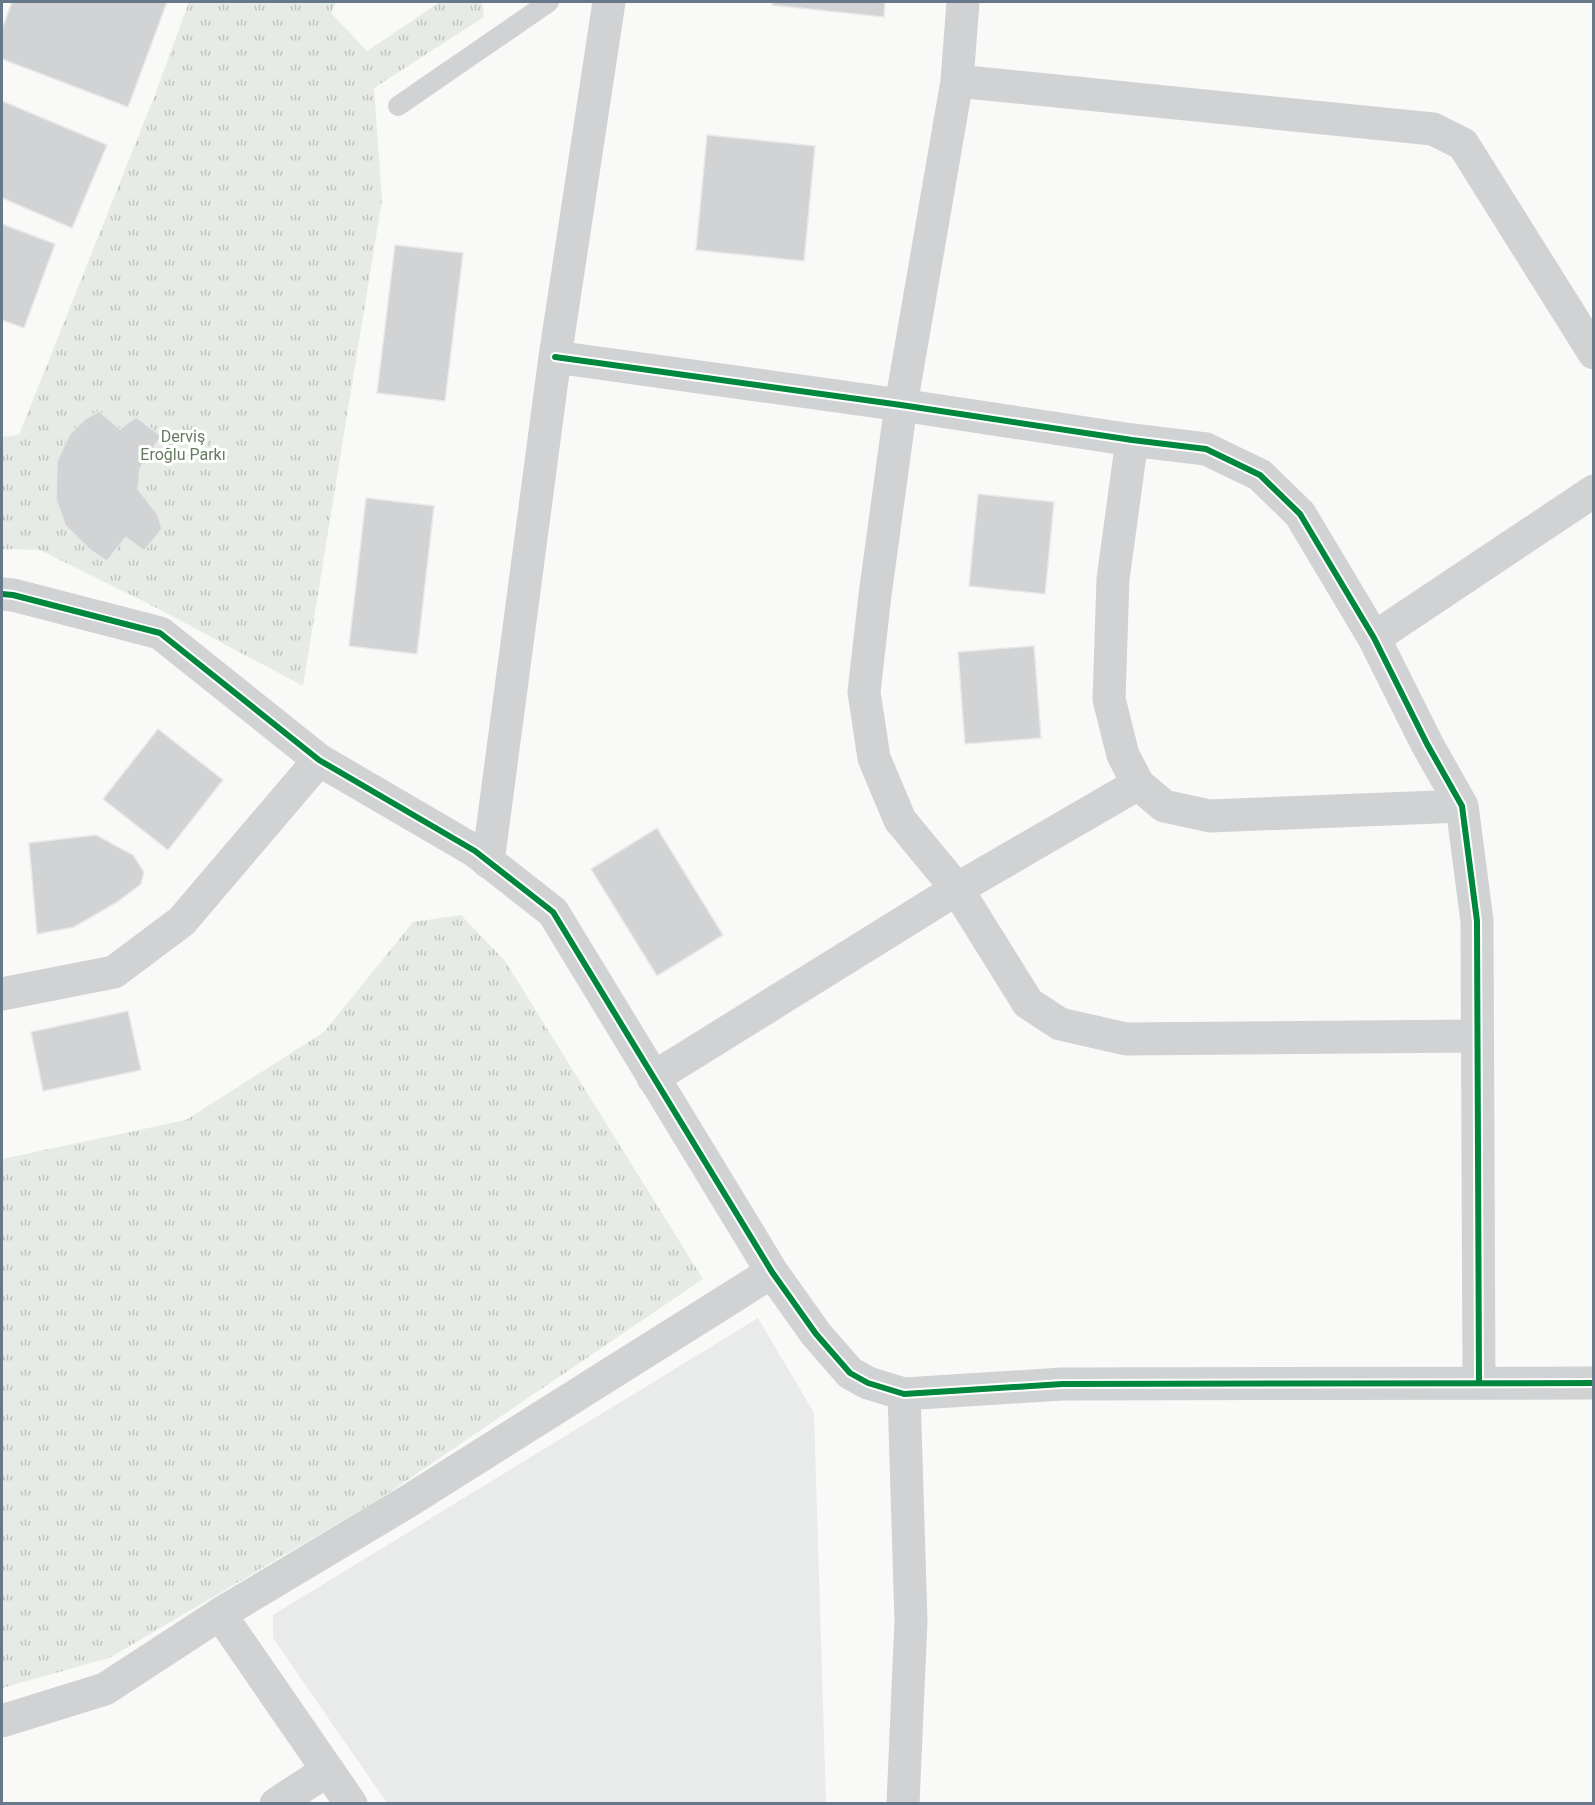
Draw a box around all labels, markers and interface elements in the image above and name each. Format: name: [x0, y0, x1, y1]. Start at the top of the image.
park label: Derviş Eroğlu Parkı: [140, 427, 226, 464]

